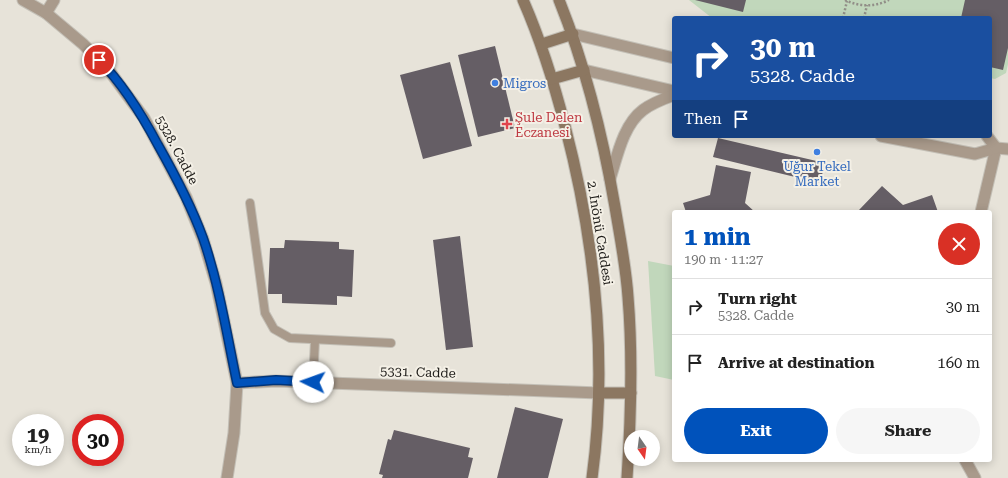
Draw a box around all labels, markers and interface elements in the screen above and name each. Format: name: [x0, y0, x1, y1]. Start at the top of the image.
text: 30 m: [750, 31, 815, 64]
icon: right: [684, 32, 736, 84]
pin: [82, 43, 116, 77]
icon: arrive: [88, 49, 110, 71]
text: 5328. Cadde: [750, 65, 855, 86]
place label: Migros: [503, 76, 546, 91]
marker: Migros: [490, 78, 500, 88]
icon: arrive: [730, 108, 752, 130]
place label: Şule Delen Eczanesi: [515, 110, 583, 140]
text: Then: [684, 110, 722, 128]
street label: 5328. Cadde: [153, 113, 201, 187]
marker: Şule Delen Eczanesi: [502, 119, 512, 129]
marker: Uğur Tekel Market: [812, 147, 822, 157]
place label: Uğur Tekel Market: [783, 159, 851, 189]
street label: 2. İnönü Caddesi: [584, 180, 616, 286]
text: 1 min: [684, 223, 751, 251]
button: close: [938, 223, 980, 265]
text: 190 m · 11:27: [684, 252, 763, 267]
text: Turn right: [718, 290, 797, 308]
icon: right: [684, 296, 706, 318]
text: 30 m: [946, 298, 980, 316]
text: 5328. Cadde: [718, 308, 794, 323]
icon: arrive: [684, 352, 706, 374]
text: Arrive at destination: [718, 354, 874, 372]
text: 160 m: [937, 354, 980, 372]
position arrow: [292, 361, 334, 403]
street label: 5331. Cadde: [380, 363, 456, 381]
button: Exit: [684, 408, 828, 454]
button: Share: [836, 408, 980, 454]
speed limit sign: 30: [72, 414, 124, 466]
text: 19: [27, 423, 49, 447]
north arrow: [624, 430, 660, 466]
map controls: [624, 430, 660, 466]
text: km/h: [25, 444, 51, 455]

